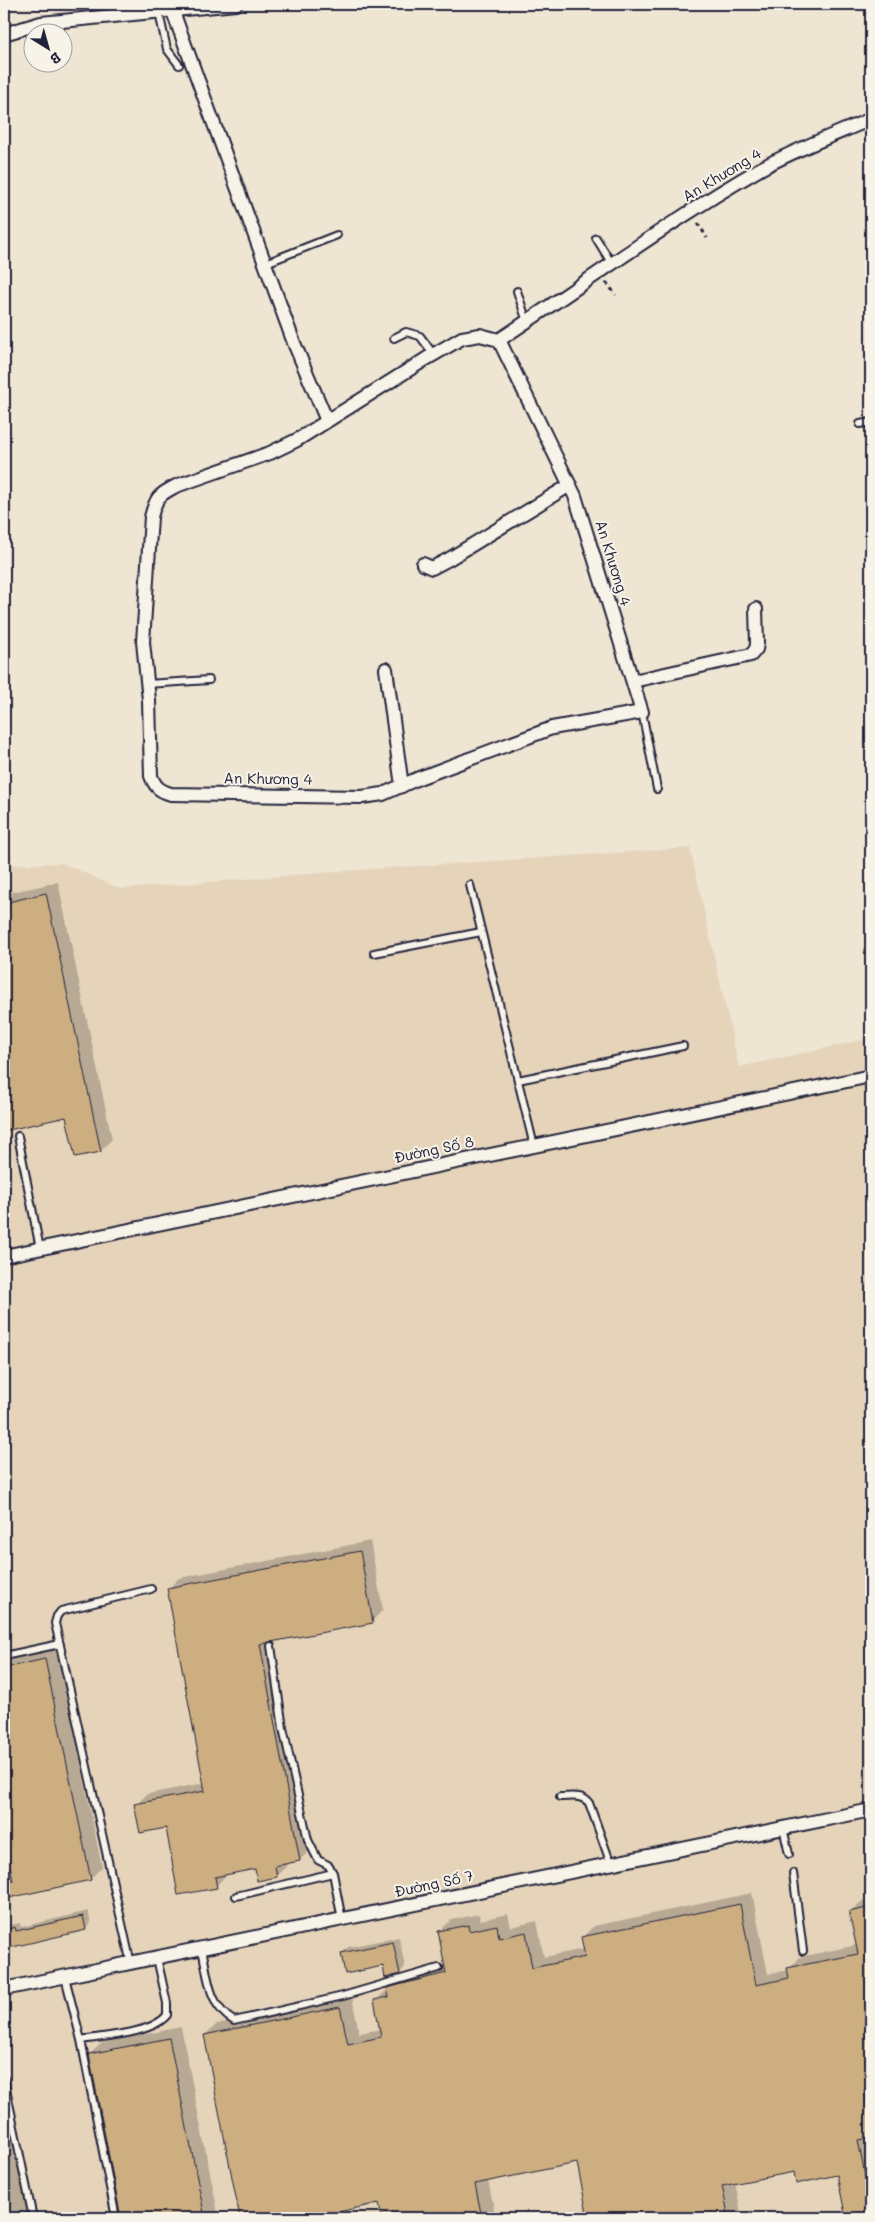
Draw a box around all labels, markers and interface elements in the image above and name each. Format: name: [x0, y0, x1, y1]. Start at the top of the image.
north arrow: [22, 22, 72, 72]
text: B: [47, 48, 66, 69]
street label: An Khương 4: [678, 143, 765, 206]
street label: An Khương 4: [591, 517, 637, 608]
street label: An Khương 4: [223, 767, 313, 789]
street label: Đường Số 8: [392, 1131, 475, 1167]
street label: Đường Số 7: [392, 1865, 475, 1901]

